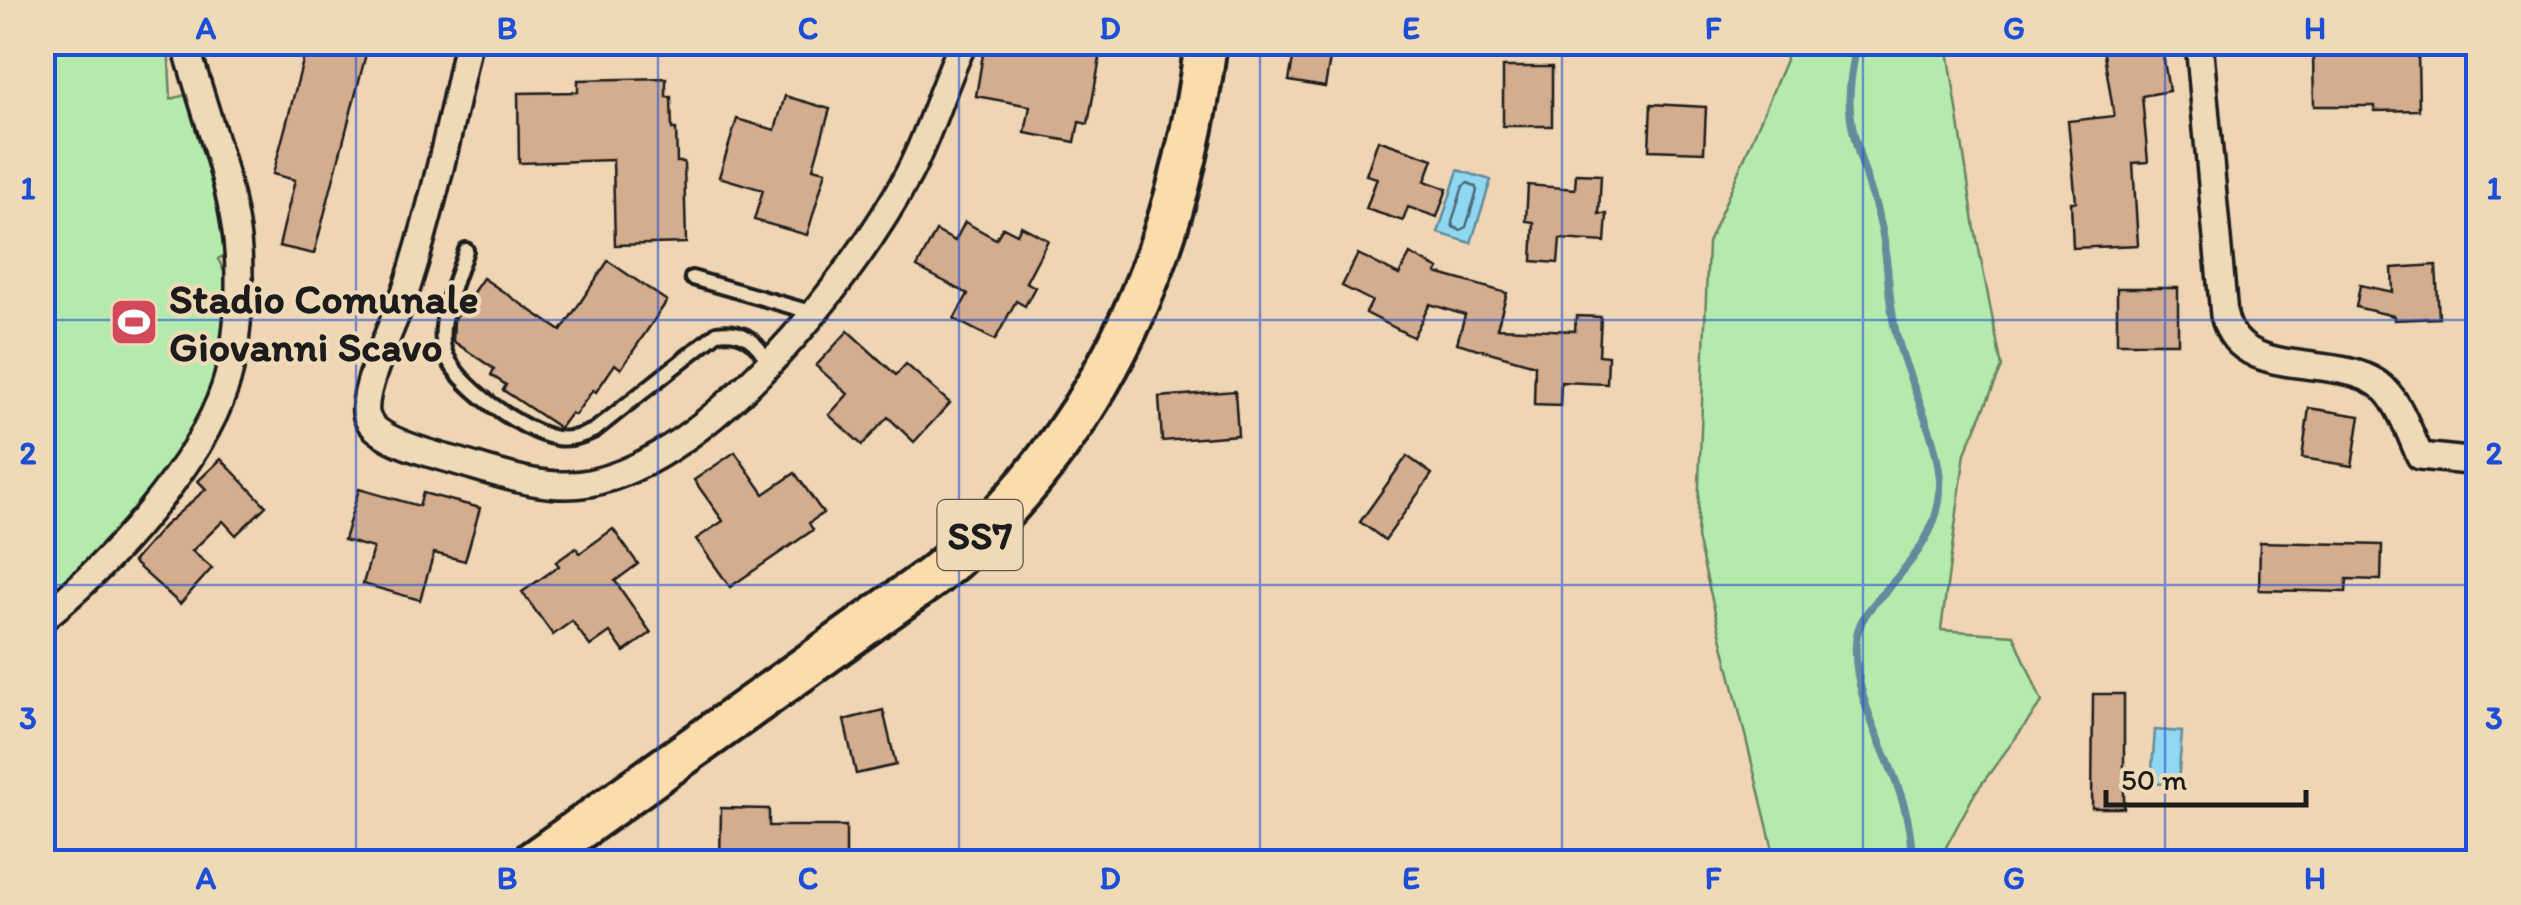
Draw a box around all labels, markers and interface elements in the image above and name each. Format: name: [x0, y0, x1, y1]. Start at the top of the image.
text: A: [195, 9, 217, 47]
text: B: [497, 9, 517, 47]
text: C: [798, 9, 818, 47]
text: D: [1099, 9, 1121, 47]
text: E: [1402, 9, 1420, 47]
text: F: [1705, 9, 1722, 47]
text: G: [2003, 9, 2025, 47]
text: H: [2304, 9, 2326, 47]
text: 1: [21, 169, 36, 207]
text: 1: [2487, 169, 2502, 207]
place label: Stadio Comunale Giovanni Scavo: [169, 273, 479, 372]
sports icon: Stadio Comunale Giovanni Scavo: [108, 296, 160, 348]
text: 2: [20, 434, 37, 472]
text: 2: [2486, 434, 2503, 472]
road number: SS7: [938, 500, 1022, 570]
text: 3: [19, 699, 37, 737]
text: 3: [2485, 699, 2503, 737]
scale bar: [2106, 745, 2306, 807]
text: 50 m: [2121, 761, 2187, 798]
text: A: [195, 859, 217, 897]
text: B: [497, 859, 517, 897]
text: C: [798, 859, 818, 897]
text: D: [1099, 859, 1121, 897]
text: E: [1402, 859, 1420, 897]
text: F: [1705, 859, 1722, 897]
text: G: [2003, 859, 2025, 897]
text: H: [2304, 859, 2326, 897]

